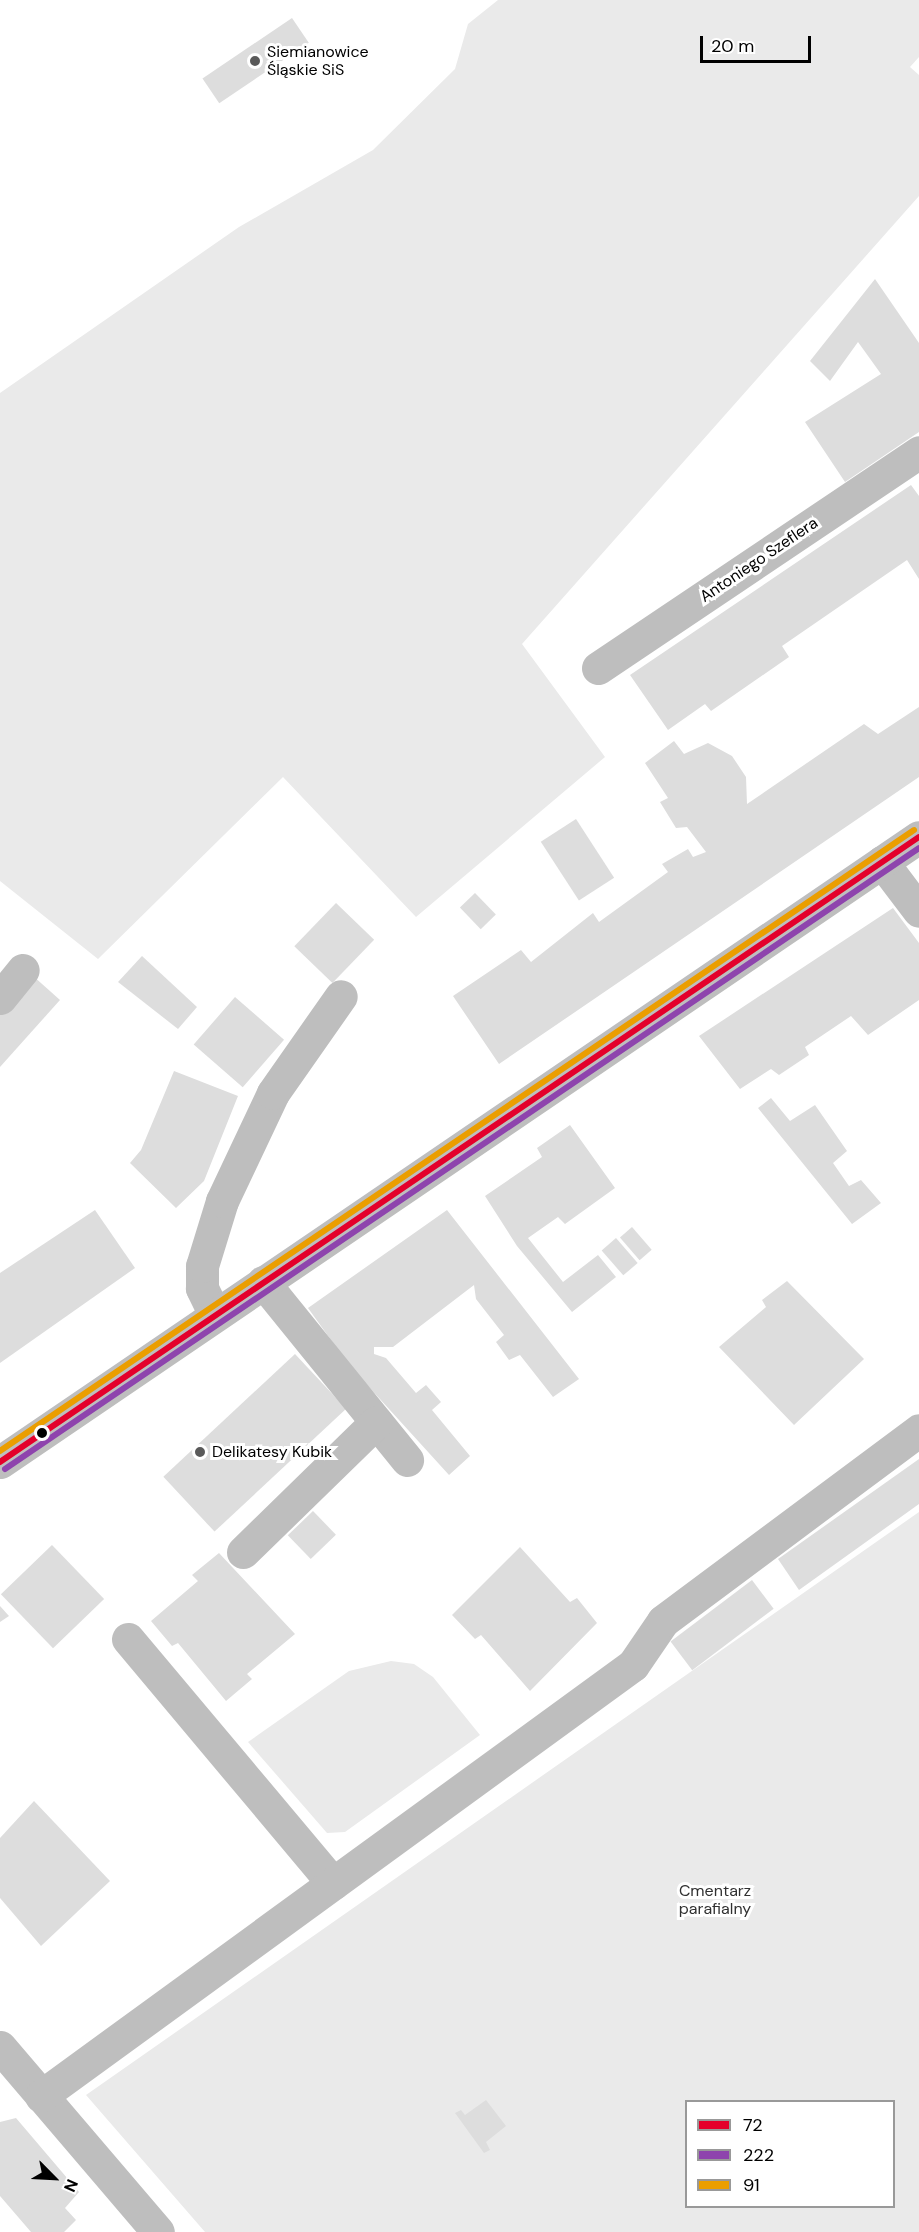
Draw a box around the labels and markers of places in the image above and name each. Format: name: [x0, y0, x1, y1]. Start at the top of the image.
place label: Siemianowice Śląskie SiS: [267, 42, 369, 80]
marker: Siemianowice Śląskie SiS: [248, 54, 262, 68]
unlabelled marker: [36, 1427, 48, 1439]
place label: Delikatesy Kubik: [212, 1442, 332, 1462]
marker: Delikatesy Kubik: [193, 1445, 207, 1459]

